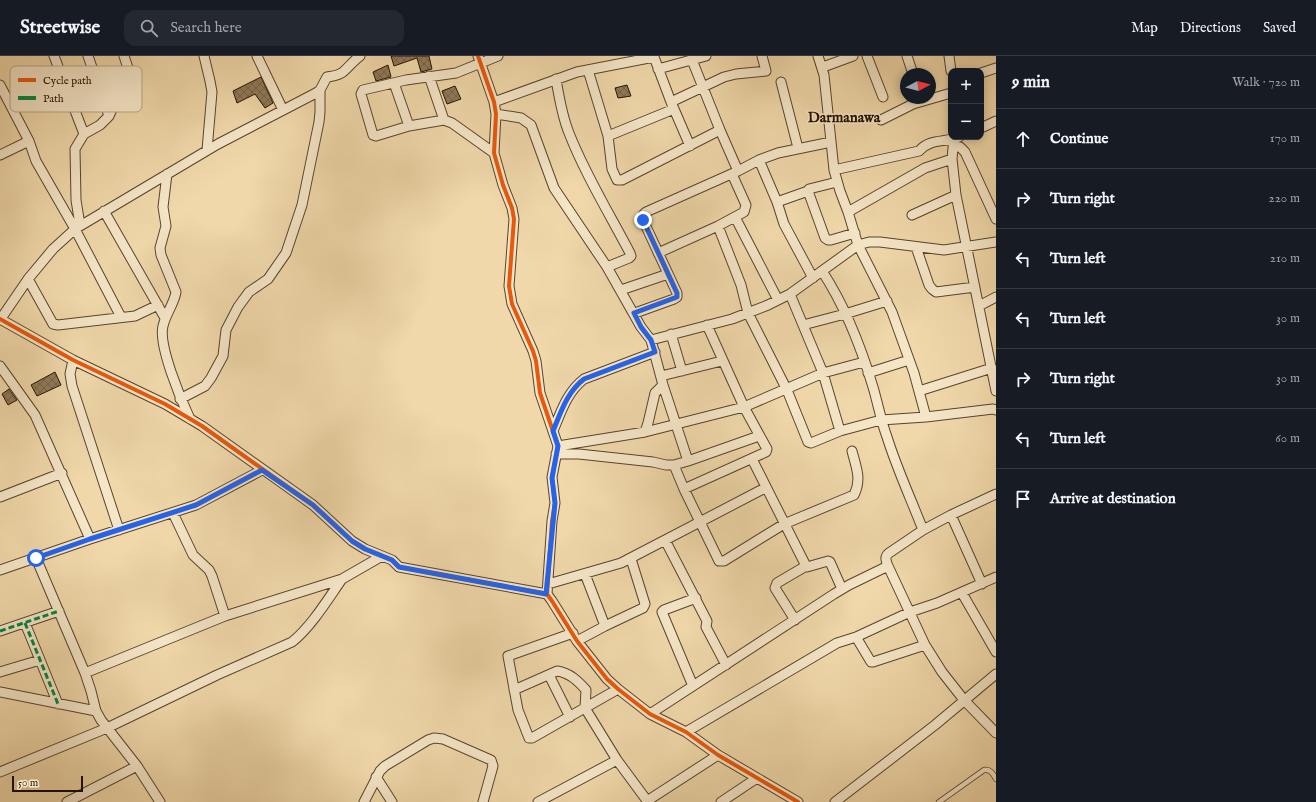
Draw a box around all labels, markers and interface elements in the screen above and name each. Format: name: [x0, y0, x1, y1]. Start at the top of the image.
search box: [124, 10, 404, 46]
text: Streetwise: [20, 16, 100, 40]
icon: search: [138, 17, 160, 39]
text: Search here: [170, 18, 242, 37]
text: Map: [1131, 19, 1158, 37]
text: Directions: [1180, 19, 1241, 37]
text: Saved: [1263, 19, 1296, 37]
legend: [10, 66, 142, 112]
north arrow: [900, 68, 936, 104]
map controls: [948, 68, 984, 140]
button: +: [948, 68, 984, 104]
text: 9 min: [1012, 72, 1050, 93]
text: Cycle path: [43, 74, 92, 88]
text: Walk · 720 m: [1232, 74, 1300, 91]
text: Path: [43, 92, 64, 106]
button: −: [948, 104, 984, 140]
district label: Darmanawa: [808, 108, 881, 127]
icon: ahead: [1012, 128, 1034, 150]
text: Continue: [1050, 129, 1108, 148]
text: 170 m: [1270, 130, 1300, 147]
icon: right: [1012, 188, 1034, 210]
text: Turn right: [1050, 189, 1115, 208]
text: 220 m: [1269, 190, 1300, 207]
route end: [634, 211, 652, 229]
icon: left: [1012, 248, 1034, 270]
text: Turn left: [1050, 249, 1106, 268]
text: 210 m: [1270, 250, 1300, 267]
icon: left: [1012, 308, 1034, 330]
text: Turn left: [1050, 309, 1106, 328]
text: 30 m: [1276, 310, 1300, 327]
icon: right: [1012, 368, 1034, 390]
text: Turn right: [1050, 369, 1115, 388]
text: 30 m: [1276, 370, 1300, 387]
icon: left: [1012, 428, 1034, 450]
text: Turn left: [1050, 429, 1106, 448]
text: 60 m: [1275, 430, 1300, 447]
icon: arrive: [1012, 488, 1034, 510]
text: Arrive at destination: [1050, 489, 1176, 508]
route start: [27, 549, 45, 567]
scale bar: [12, 774, 83, 793]
text: 50 m: [18, 776, 38, 790]

